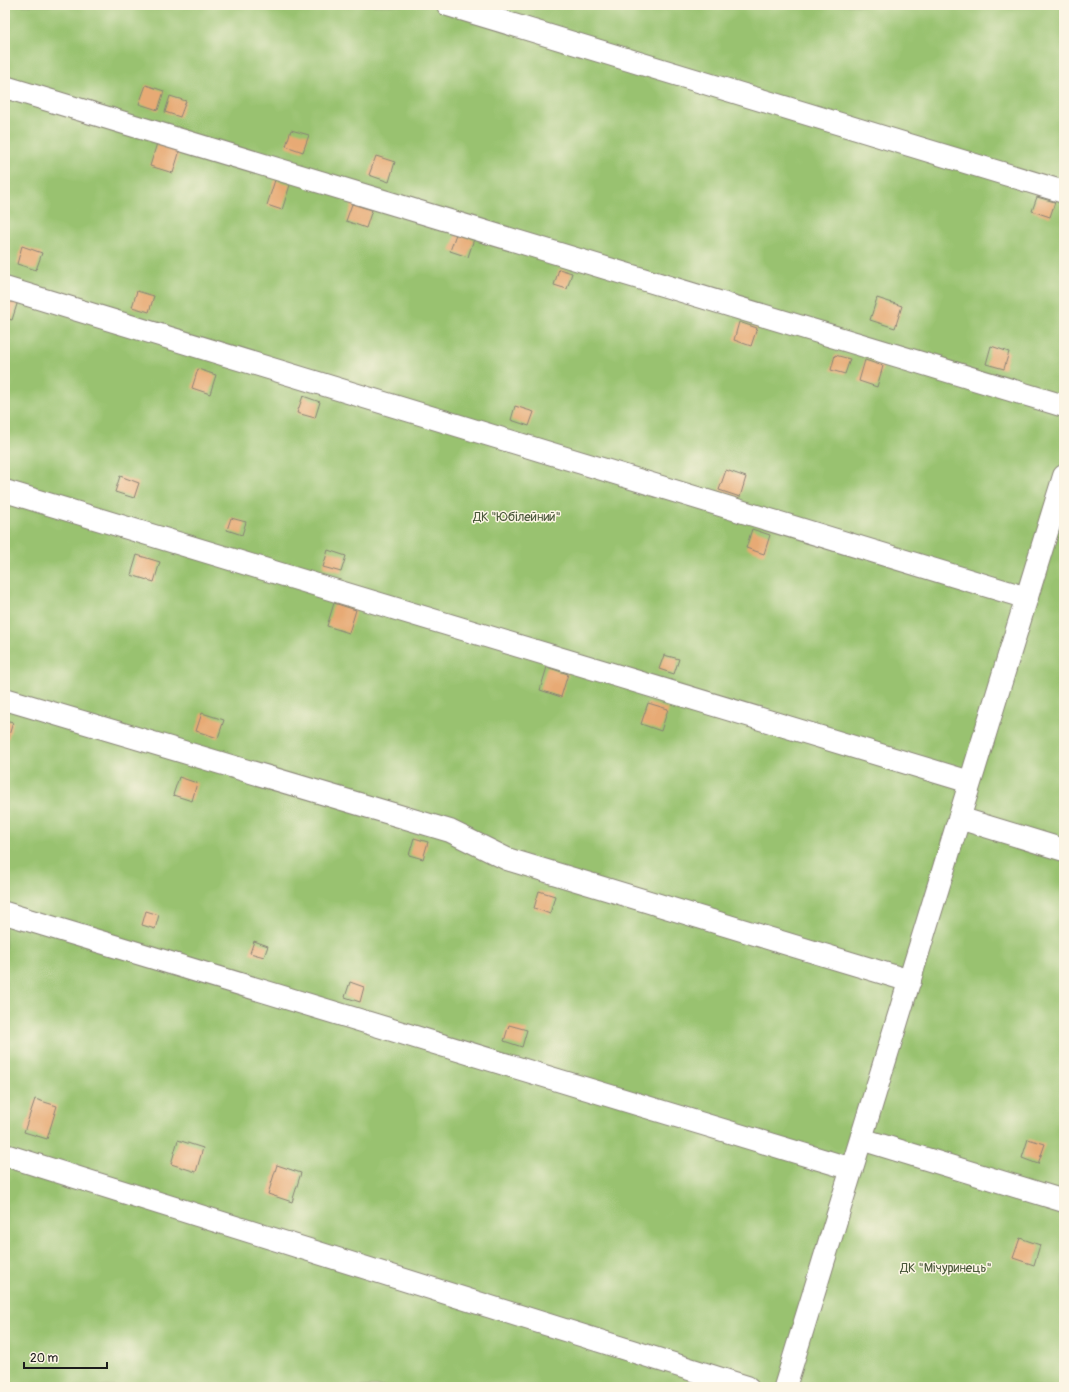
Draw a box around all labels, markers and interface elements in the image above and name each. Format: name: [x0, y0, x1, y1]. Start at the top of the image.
park label: ДК "Юбілейний": [472, 509, 561, 525]
park label: ДК "Мічуринець": [899, 1260, 992, 1276]
scale bar: [24, 1344, 107, 1370]
text: 20 m: [30, 1351, 59, 1366]

